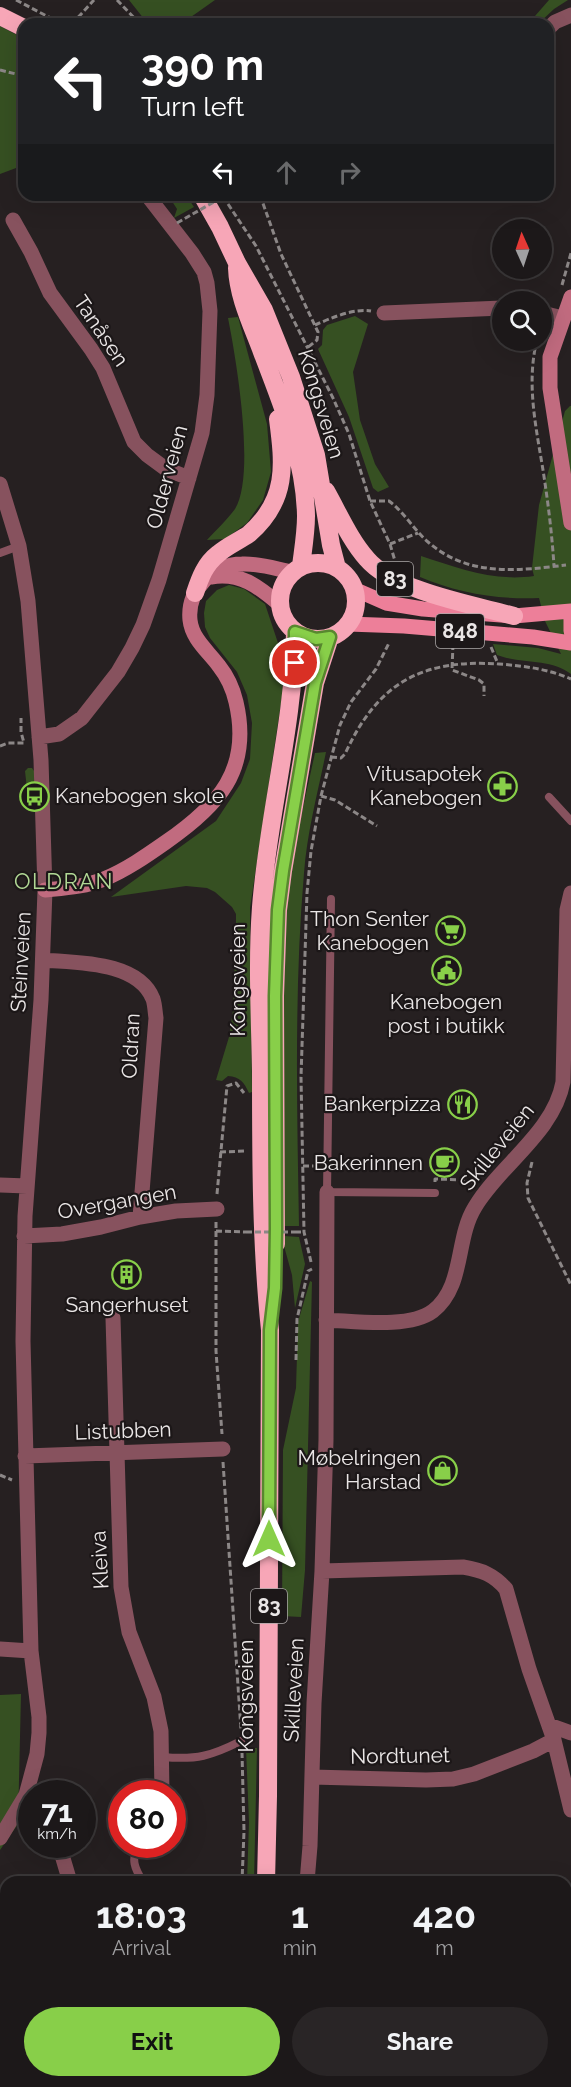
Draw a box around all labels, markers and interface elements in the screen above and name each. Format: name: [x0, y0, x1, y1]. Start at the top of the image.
text: 390 m: [141, 41, 264, 90]
icon: left: [42, 42, 120, 120]
text: Turn left: [141, 91, 244, 122]
icon: left: [207, 156, 240, 189]
icon: ahead: [270, 156, 303, 189]
icon: right: [333, 156, 366, 189]
north arrow: [492, 219, 552, 279]
map controls: [492, 219, 552, 351]
street label: Tanåsen: [69, 290, 134, 371]
button: search: [492, 291, 552, 351]
street label: Kongsveien: [293, 346, 350, 461]
street label: Olderveien: [141, 422, 192, 532]
road number: 83: [377, 562, 413, 596]
road number: 848: [436, 614, 484, 648]
pin: [269, 637, 320, 688]
icon: arrive: [278, 646, 311, 679]
place label: Vitusapotek Kanebogen: [366, 761, 482, 810]
pharmacy icon: Vitusapotek Kanebogen: [487, 770, 519, 802]
bus stop icon: Kanebogen skole: [18, 780, 50, 812]
place label: Kanebogen skole: [55, 783, 224, 808]
district label: OLDRAN: [14, 868, 114, 894]
place label: Thon Senter Kanebogen: [310, 906, 430, 955]
street label: Steinveien: [5, 911, 36, 1013]
supermarket icon: Thon Senter Kanebogen: [434, 915, 466, 947]
street label: Kongsveien: [225, 924, 250, 1036]
public building icon: Kanebogen post i butikk: [430, 955, 462, 987]
place label: Kanebogen post i butikk: [387, 989, 505, 1038]
street label: Oldran: [116, 1013, 145, 1079]
restaurant icon: Bankerpizza: [446, 1088, 478, 1120]
place label: Bankerpizza: [323, 1091, 441, 1116]
street label: Skilleveien: [454, 1098, 539, 1195]
cafe icon: Bakerinnen: [428, 1147, 460, 1179]
place label: Bakerinnen: [314, 1150, 423, 1175]
street label: Overgangen: [56, 1179, 178, 1224]
building icon: Sangerhuset: [111, 1258, 143, 1290]
place label: Sangerhuset: [65, 1292, 189, 1317]
street label: Listubben: [74, 1416, 172, 1445]
place label: Møbelringen Harstad: [298, 1445, 421, 1494]
shop icon: Møbelringen Harstad: [426, 1454, 458, 1486]
position arrow: [237, 1507, 301, 1571]
street label: Kleiva: [85, 1530, 114, 1590]
road number: 83: [251, 1589, 287, 1623]
street label: Skilleveien: [278, 1637, 309, 1743]
street label: Kongsveien: [233, 1640, 258, 1752]
street label: Nordtunet: [350, 1742, 450, 1769]
speed limit sign: 80: [108, 1780, 186, 1858]
text: 71: [41, 1794, 73, 1829]
text: km/h: [37, 1825, 77, 1843]
text: 18:03: [96, 1894, 187, 1936]
text: 1: [291, 1894, 309, 1936]
text: 420: [413, 1894, 476, 1936]
text: Arrival: [112, 1936, 171, 1960]
text: min: [283, 1936, 317, 1960]
text: m: [435, 1936, 454, 1960]
button: Exit: [24, 2007, 280, 2076]
button: Share: [292, 2007, 548, 2076]

